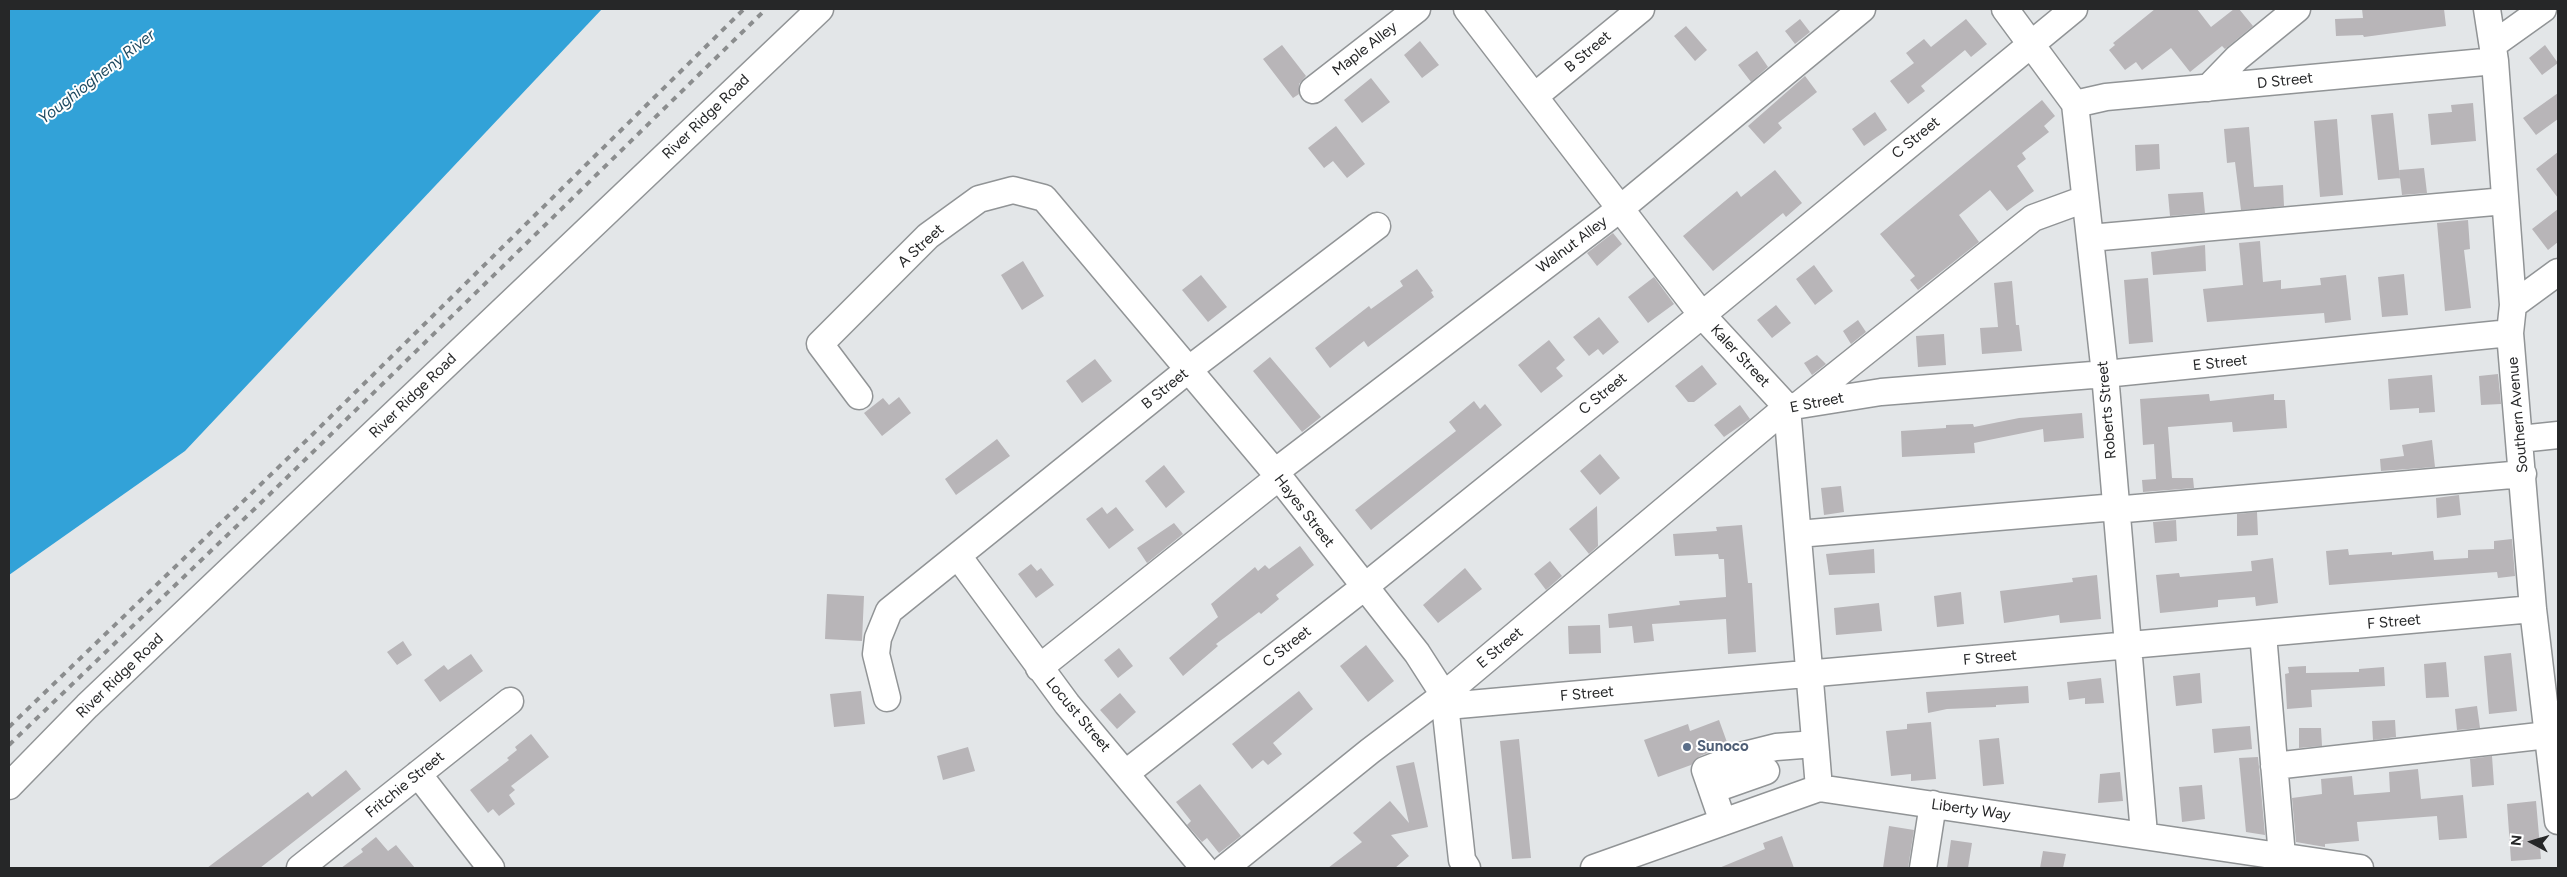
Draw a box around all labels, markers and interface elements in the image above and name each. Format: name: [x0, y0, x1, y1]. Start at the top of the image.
street label: Maple Alley: [1329, 18, 1401, 80]
water label: Youghiogheny River: [35, 26, 159, 128]
street label: B Street: [1561, 27, 1615, 77]
street label: D Street: [2256, 69, 2314, 93]
street label: River Ridge Road: [659, 71, 753, 163]
street label: C Street: [1888, 113, 1944, 163]
street label: Walnut Alley: [1533, 213, 1611, 277]
street label: A Street: [894, 221, 948, 271]
street label: Kaler Street: [1706, 321, 1774, 391]
street label: River Ridge Road: [366, 350, 460, 442]
street label: E Street: [2192, 351, 2248, 375]
street label: Southern Avenue: [2504, 356, 2532, 474]
street label: Roberts Street: [2094, 360, 2120, 460]
street label: B Street: [1138, 365, 1192, 413]
street label: C Street: [1575, 369, 1631, 419]
street label: E Street: [1788, 389, 1846, 417]
street label: Hayes Street: [1270, 471, 1338, 551]
street label: F Street: [2366, 611, 2422, 633]
street label: C Street: [1259, 623, 1315, 671]
street label: E Street: [1473, 624, 1527, 672]
street label: River Ridge Road: [73, 630, 167, 722]
street label: F Street: [1962, 647, 2018, 669]
street label: Locust Street: [1042, 674, 1114, 756]
street label: F Street: [1559, 683, 1615, 705]
place label: Sunoco: [1697, 738, 1749, 756]
marker: Sunoco: [1681, 741, 1693, 753]
street label: Fritchie Street: [362, 748, 448, 822]
street label: Liberty Way: [1930, 796, 2012, 824]
north arrow: [2507, 817, 2557, 867]
text: N: [2508, 834, 2526, 847]

